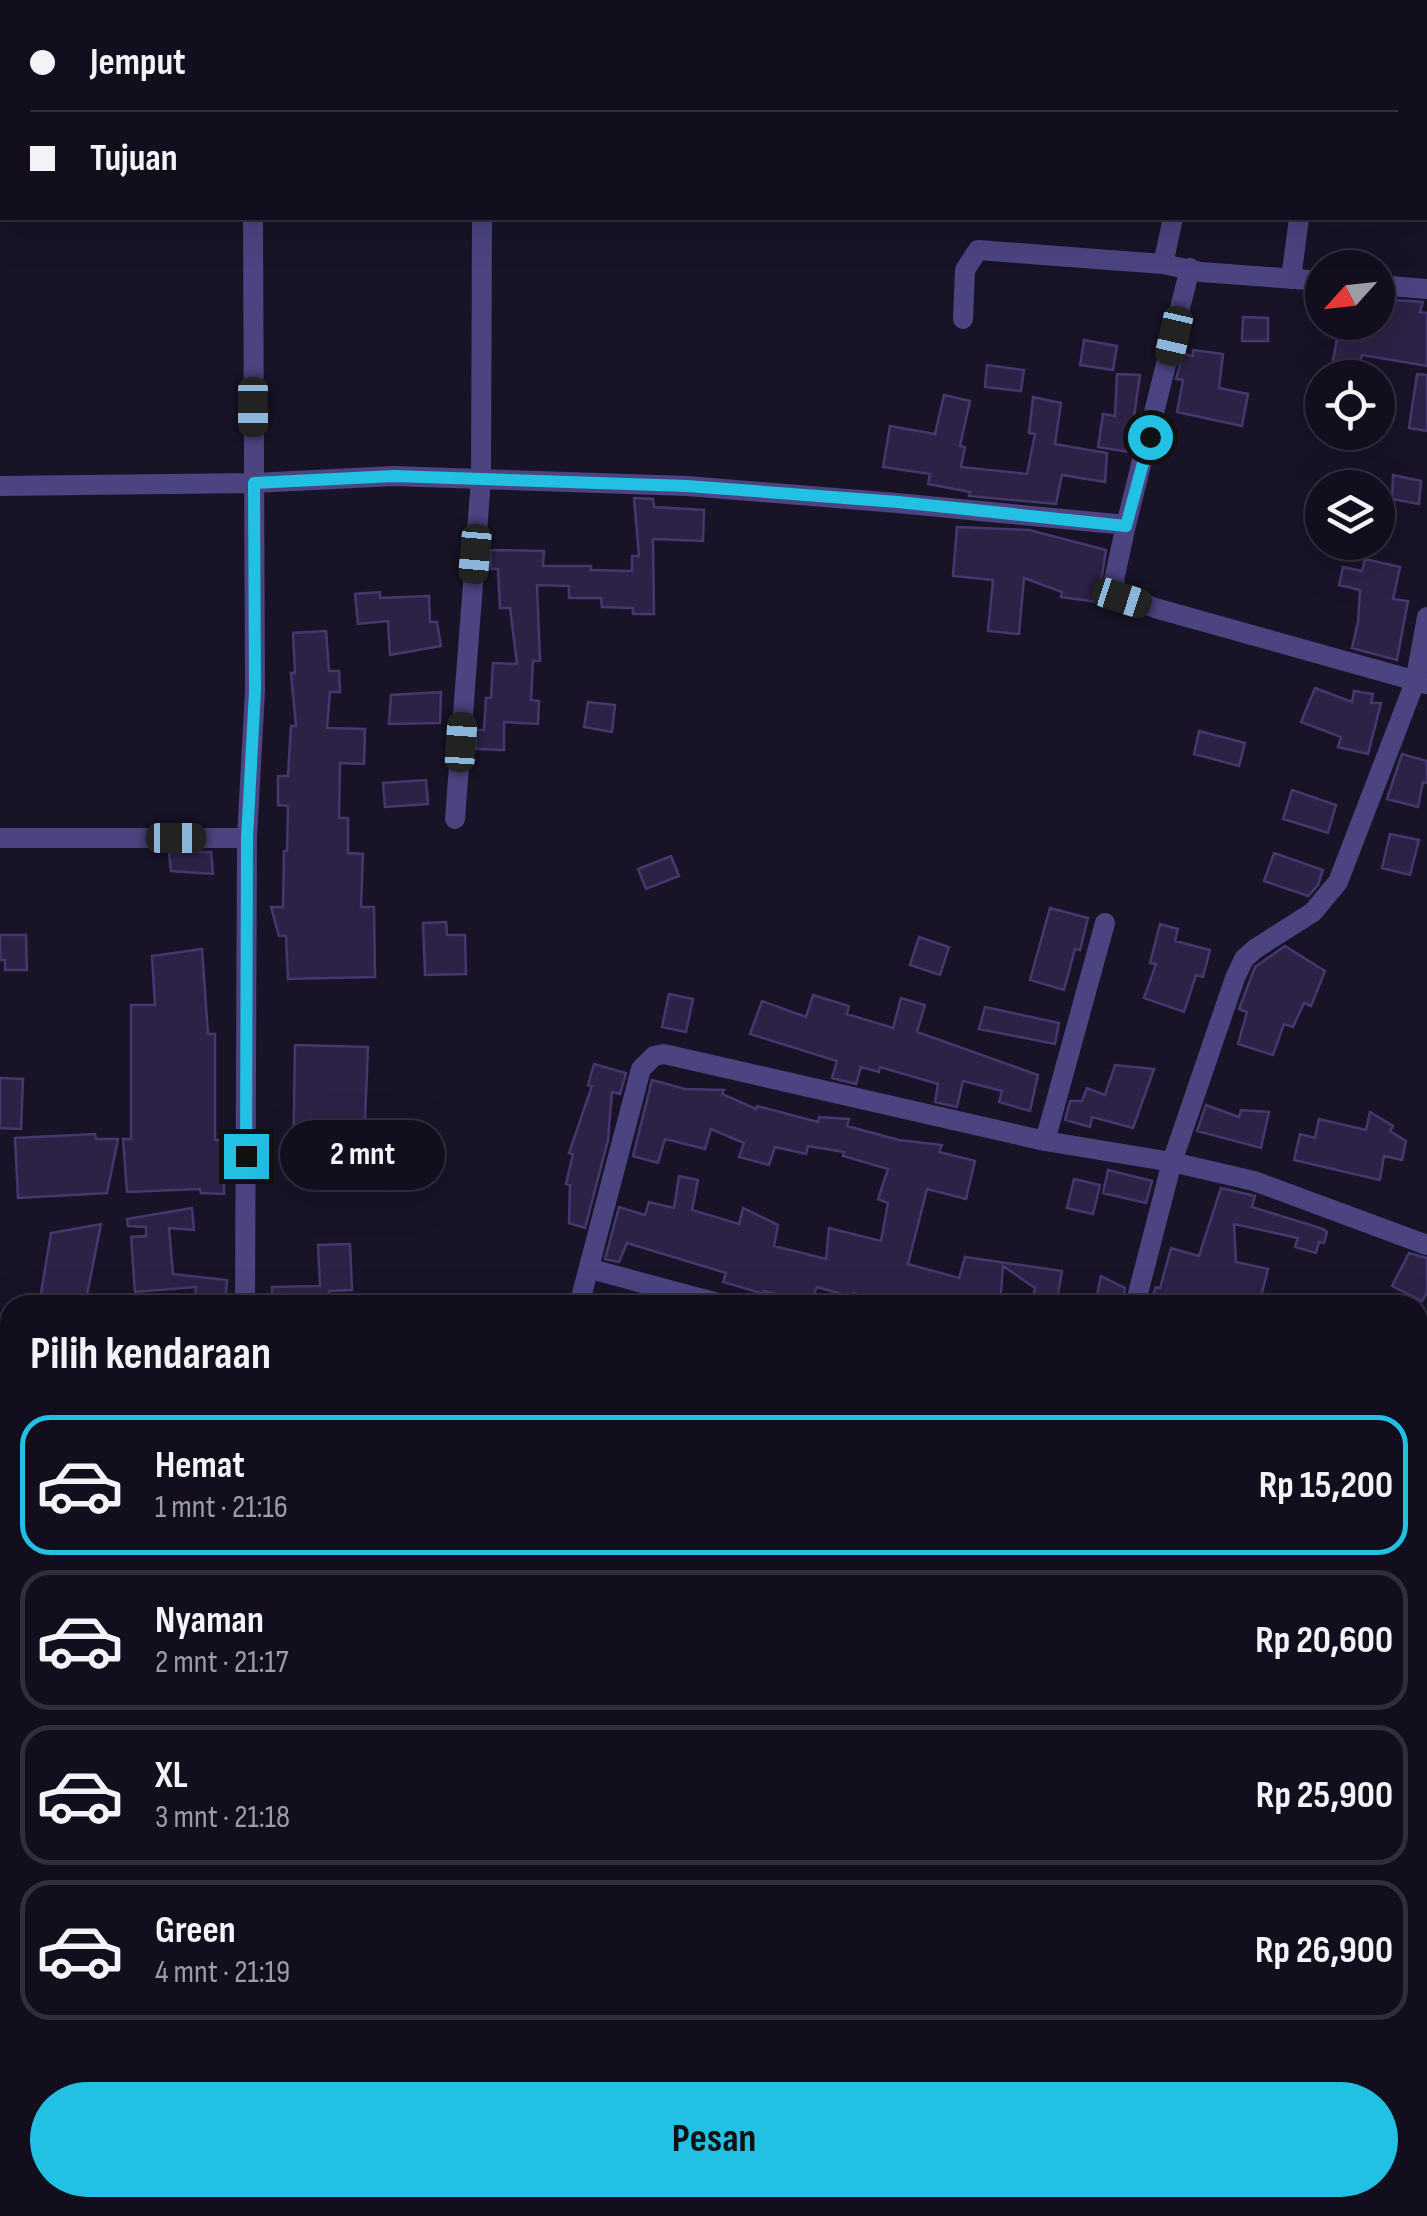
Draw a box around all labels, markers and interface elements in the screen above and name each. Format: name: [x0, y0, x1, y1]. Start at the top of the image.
text: Jemput: [90, 40, 186, 85]
text: Tujuan: [90, 136, 178, 181]
north arrow: [1305, 250, 1395, 340]
map controls: [1305, 250, 1395, 560]
car: [1153, 303, 1195, 369]
button: locate: [1305, 360, 1395, 450]
car: [238, 377, 268, 437]
route start: [1128, 415, 1173, 460]
button: layers: [1305, 470, 1395, 560]
car: [457, 523, 493, 585]
car: [1089, 574, 1155, 622]
car: [444, 711, 478, 773]
car: [146, 823, 206, 853]
callout: 2 mnt: [281, 1121, 446, 1191]
route end: [224, 1134, 269, 1179]
text: 2 mnt: [330, 1135, 395, 1174]
text: Pilih kendaraan: [30, 1327, 271, 1382]
icon: car: [35, 1440, 125, 1530]
text: Hemat: [155, 1443, 245, 1488]
text: Rp 15,200: [1259, 1463, 1393, 1508]
text: 1 mnt · 21:16: [155, 1488, 288, 1527]
icon: car: [35, 1595, 125, 1685]
text: Nyaman: [155, 1598, 264, 1643]
text: Rp 20,600: [1255, 1618, 1393, 1663]
text: 2 mnt · 21:17: [155, 1643, 289, 1682]
icon: car: [35, 1750, 125, 1840]
text: XL: [155, 1753, 188, 1798]
text: Rp 25,900: [1256, 1773, 1393, 1818]
text: 3 mnt · 21:18: [155, 1798, 290, 1837]
icon: car: [35, 1905, 125, 1995]
text: Green: [155, 1908, 236, 1953]
text: Rp 26,900: [1255, 1928, 1393, 1973]
text: 4 mnt · 21:19: [155, 1953, 290, 1992]
button: Pesan: [30, 2082, 1398, 2197]

